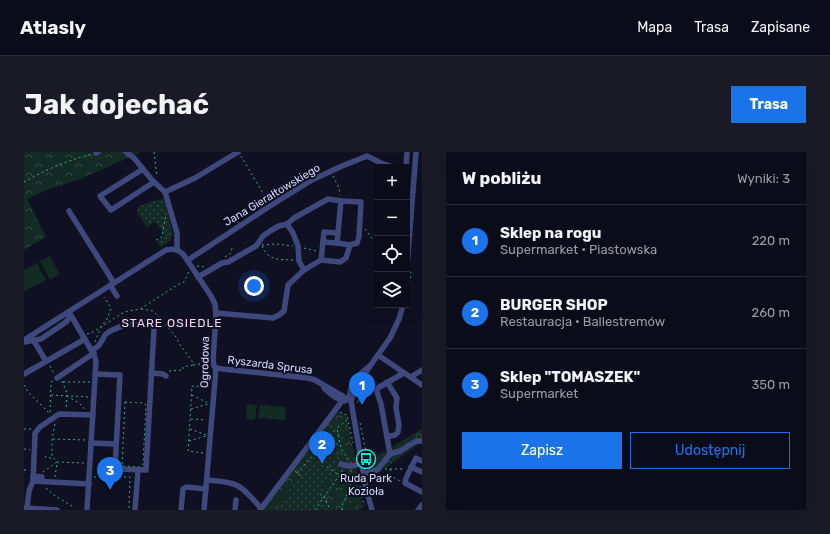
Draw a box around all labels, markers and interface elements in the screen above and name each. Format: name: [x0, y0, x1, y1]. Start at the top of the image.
text: Atlasly: [20, 16, 86, 39]
text: Mapa: [637, 19, 672, 36]
text: Trasa: [694, 19, 729, 36]
text: Zapisane: [751, 19, 810, 36]
button: Trasa: [731, 86, 806, 123]
text: Jak dojechać: [24, 88, 209, 121]
street label: Jana Gierałtowskiego: [221, 161, 323, 229]
map controls: [374, 164, 410, 308]
button: +: [374, 164, 410, 200]
text: W pobliżu: [462, 168, 541, 188]
text: Wyniki: 3: [737, 171, 790, 186]
button: −: [374, 200, 410, 236]
text: Sklep na rogu: [500, 224, 601, 242]
text: 1: [472, 233, 478, 248]
text: 220 m: [752, 233, 790, 248]
button: locate: [374, 236, 410, 272]
text: Supermarket · Piastowska: [500, 242, 657, 257]
button: layers: [374, 272, 410, 308]
your location: [244, 276, 264, 296]
text: BURGER SHOP: [500, 296, 608, 314]
text: 2: [471, 305, 479, 320]
text: 260 m: [752, 305, 790, 320]
text: Restauracja · Ballestremów: [500, 314, 665, 329]
district label: STARE OSIEDLE: [122, 316, 222, 330]
street label: Ogrodowa: [198, 336, 212, 388]
street label: Ryszarda Sprusa: [227, 353, 313, 377]
text: Sklep "TOMASZEK": [500, 368, 640, 386]
pin: 1: [349, 372, 375, 405]
text: 3: [471, 377, 479, 392]
text: 350 m: [751, 377, 790, 392]
text: Supermarket: [500, 386, 578, 401]
pin: 2: [309, 431, 335, 464]
button: Zapisz: [462, 432, 622, 469]
button: Udostępnij: [630, 432, 790, 469]
bus stop icon: Ruda Park Kozioła: [355, 448, 377, 470]
pin: 3: [97, 457, 123, 490]
place label: Ruda Park Kozioła: [340, 472, 392, 498]

